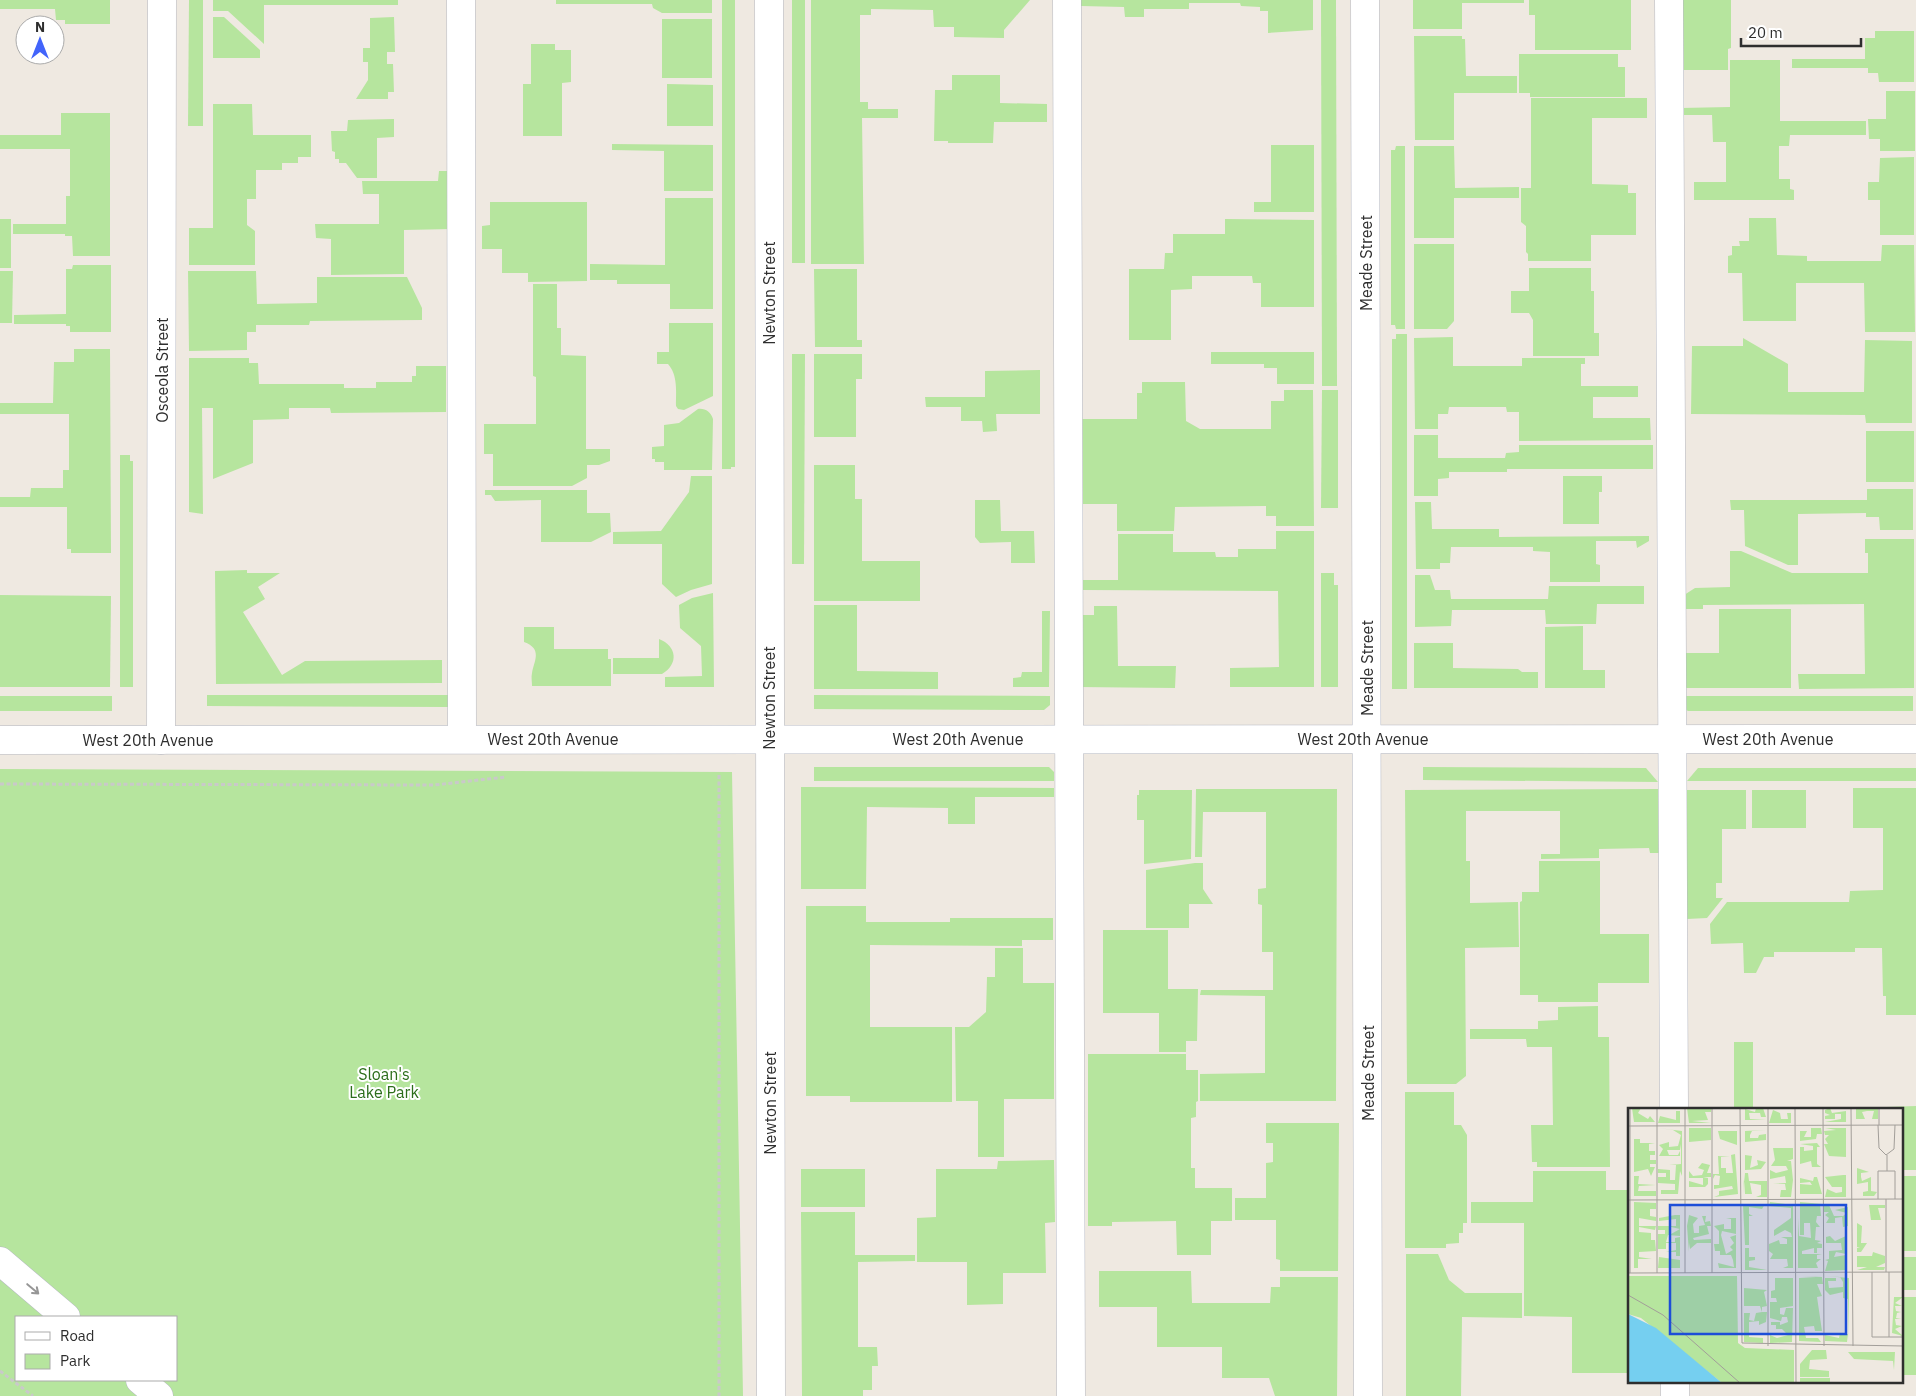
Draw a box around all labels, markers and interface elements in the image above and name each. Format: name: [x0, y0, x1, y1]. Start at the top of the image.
north arrow: [15, 15, 65, 65]
scale bar: [1741, 15, 1861, 47]
text: N: [35, 18, 45, 36]
text: 20 m: [1748, 23, 1783, 42]
street label: Meade Street: [1356, 215, 1376, 311]
street label: Newton Street: [759, 241, 779, 345]
street label: Osceola Street: [152, 317, 172, 423]
street label: Meade Street: [1357, 620, 1377, 716]
street label: Newton Street: [759, 646, 779, 750]
street label: West 20th Avenue: [488, 729, 619, 749]
street label: West 20th Avenue: [893, 729, 1024, 749]
street label: West 20th Avenue: [1298, 729, 1429, 749]
street label: West 20th Avenue: [1703, 729, 1834, 749]
street label: West 20th Avenue: [83, 730, 214, 750]
street label: Meade Street: [1358, 1025, 1378, 1121]
street label: Newton Street: [760, 1051, 780, 1155]
park label: Sloan's Lake Park: [349, 1064, 419, 1102]
inset map: [1628, 1108, 1904, 1384]
one-way arrow: [27, 1283, 40, 1295]
legend: [15, 1316, 178, 1381]
text: Road: [60, 1326, 95, 1345]
text: Park: [60, 1351, 90, 1370]

